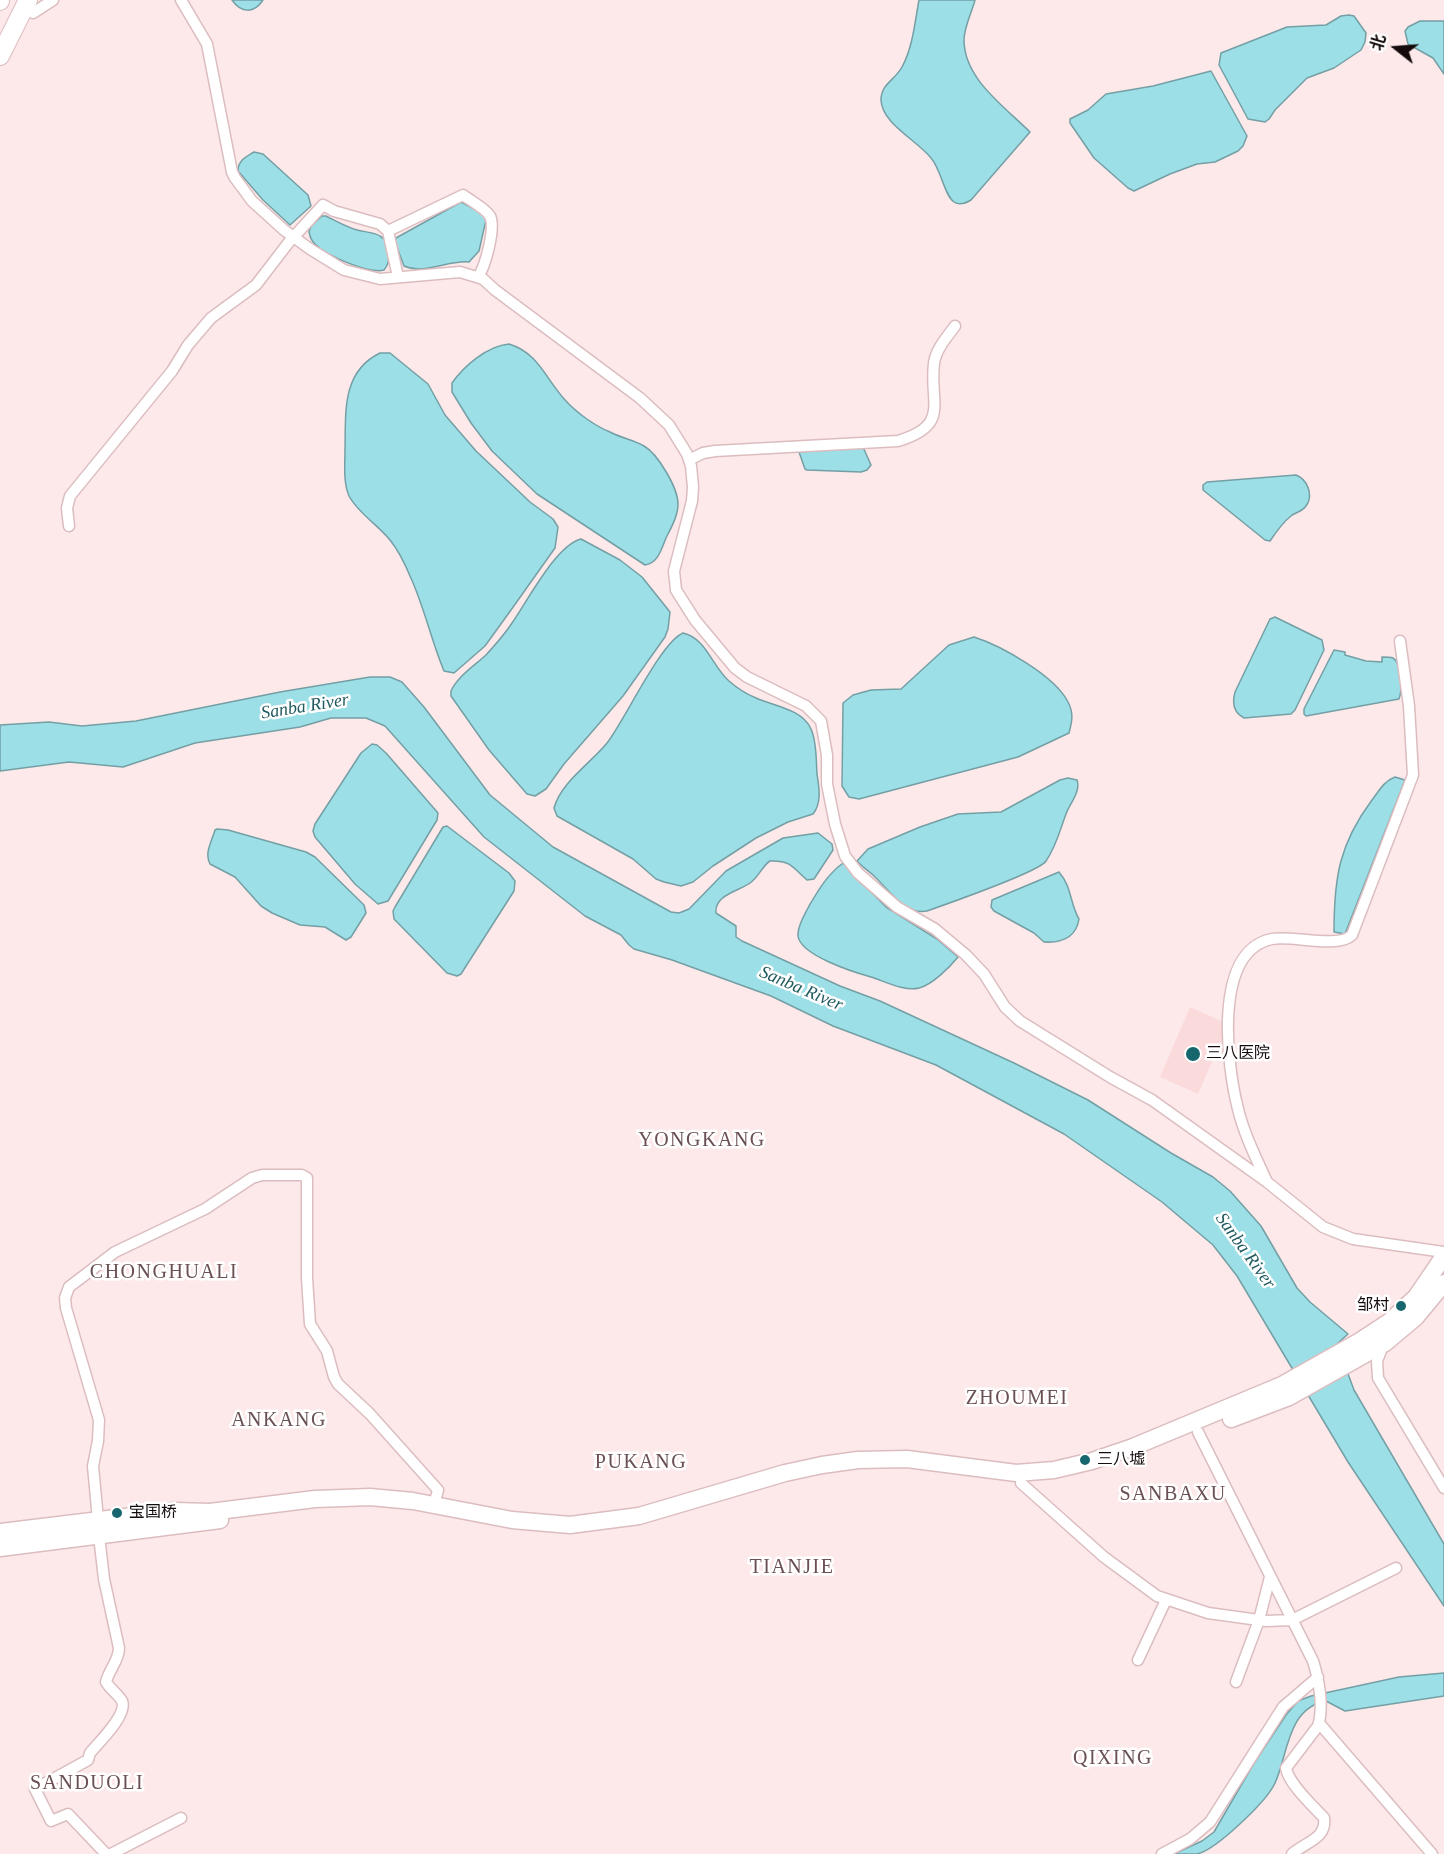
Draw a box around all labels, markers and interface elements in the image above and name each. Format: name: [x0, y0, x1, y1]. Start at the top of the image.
north arrow: [1366, 18, 1426, 78]
text: 北: [1368, 32, 1389, 53]
water label: Sanba River: [260, 689, 350, 725]
water label: Sanba River: [756, 962, 846, 1016]
place label: 三八医院: [1206, 1044, 1270, 1064]
marker: 三八医院: [1184, 1045, 1202, 1063]
district label: YONGKANG: [638, 1129, 766, 1153]
water label: Sanba River: [1210, 1209, 1280, 1293]
district label: CHONGHUALI: [90, 1261, 238, 1285]
place label: 邹村: [1357, 1296, 1389, 1316]
marker: 邹村: [1394, 1299, 1408, 1313]
district label: ZHOUMEI: [966, 1387, 1068, 1411]
district label: ANKANG: [231, 1409, 327, 1433]
place label: 三八墟: [1097, 1450, 1145, 1470]
district label: PUKANG: [595, 1451, 687, 1475]
marker: 三八墟: [1078, 1453, 1092, 1467]
district label: SANBAXU: [1119, 1483, 1227, 1507]
place label: 宝国桥: [129, 1503, 177, 1523]
marker: 宝国桥: [110, 1506, 124, 1520]
district label: TIANJIE: [750, 1556, 834, 1580]
district label: QIXING: [1073, 1747, 1153, 1771]
district label: SANDUOLI: [30, 1772, 144, 1796]

